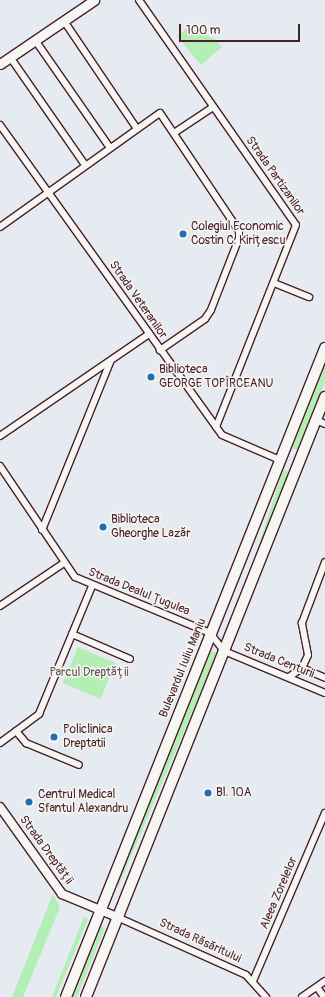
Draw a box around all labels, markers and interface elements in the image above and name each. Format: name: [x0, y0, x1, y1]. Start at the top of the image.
scale bar: [181, 16, 302, 42]
text: 100 m: [186, 23, 220, 38]
street label: Strada Partizanilor: [243, 134, 307, 218]
place label: Colegiul Economic Costin C. Kirițescu: [191, 220, 285, 248]
marker: Colegiul Economic Costin C. Kirițescu: [178, 229, 188, 239]
street label: Strada Veteranilor: [106, 258, 170, 342]
place label: Biblioteca GEORGE TOPÎRCEANU: [159, 363, 274, 391]
marker: Biblioteca GEORGE TOPÎRCEANU: [146, 372, 156, 382]
place label: Biblioteca Gheorghe Lazăr: [111, 513, 191, 541]
marker: Biblioteca Gheorghe Lazăr: [98, 522, 108, 532]
street label: Strada Dealul Țugulea: [86, 565, 192, 619]
street label: Bulevardul Iuliu Maniu: [156, 616, 210, 720]
street label: Strada Centurii: [242, 640, 316, 682]
park label: Parcul Dreptății: [49, 666, 129, 680]
place label: Policlinica Dreptatii: [63, 723, 113, 751]
marker: Policlinica Dreptatii: [48, 731, 60, 743]
place label: Bl. 10A: [216, 786, 252, 800]
place label: Centrul Medical Sfantul Alexandru: [38, 788, 128, 816]
marker: Bl. 10A: [203, 788, 213, 798]
marker: Centrul Medical Sfantul Alexandru: [23, 796, 35, 808]
street label: Strada Dreptății: [16, 813, 76, 887]
street label: Aleea Zorelelor: [257, 855, 301, 931]
street label: Strada Răsăritului: [157, 916, 243, 966]

